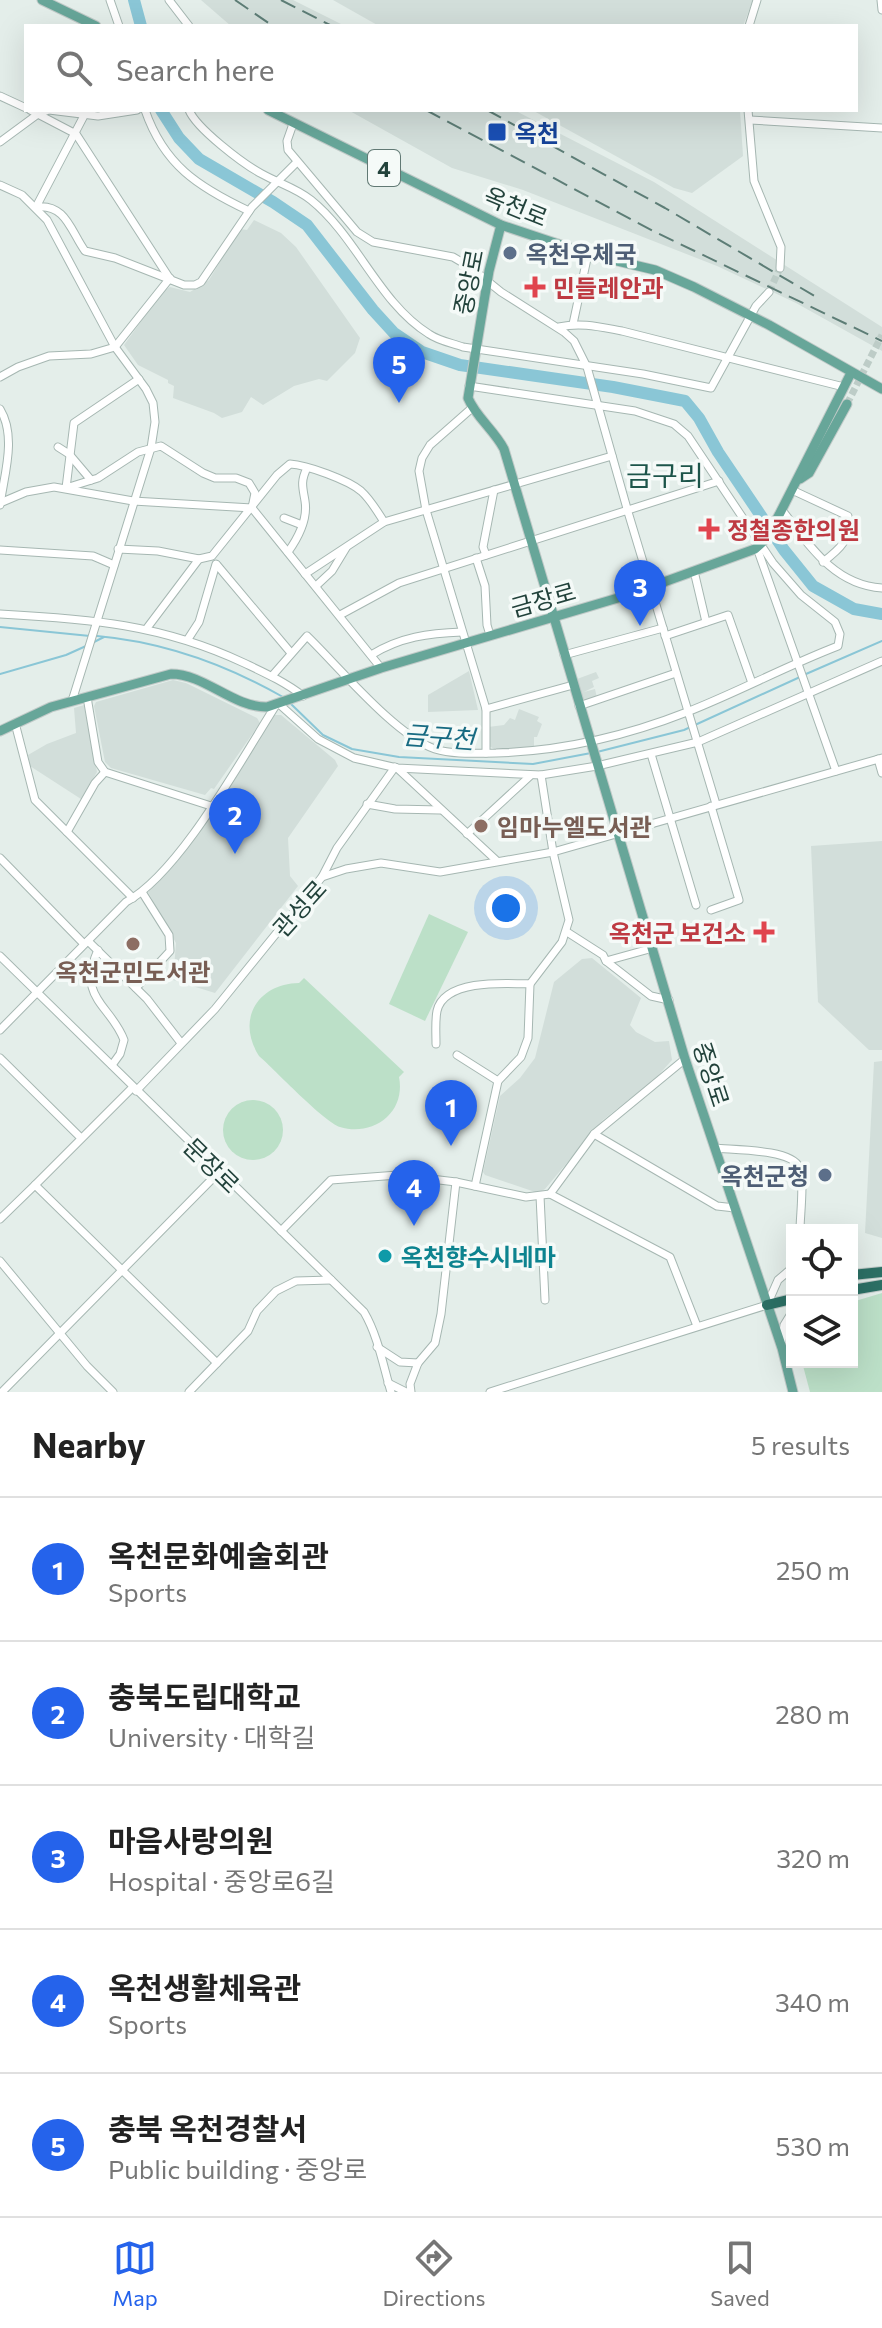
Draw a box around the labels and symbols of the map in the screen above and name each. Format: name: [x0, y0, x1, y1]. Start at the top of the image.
place label: 옥천: [515, 118, 559, 147]
marker: 옥천: [486, 121, 508, 143]
road number: 4: [368, 150, 400, 186]
street label: 옥천로: [480, 180, 552, 232]
place label: 옥천우체국: [526, 239, 636, 268]
marker: 옥천우체국: [501, 244, 519, 262]
street label: 중앙로: [447, 247, 489, 317]
place label: 민들레안과: [553, 273, 663, 302]
marker: 민들레안과: [524, 276, 546, 298]
pin: 5: [373, 337, 425, 403]
district label: 금구리: [626, 458, 704, 492]
place label: 정철종한의원: [727, 515, 859, 544]
marker: 정철종한의원: [698, 518, 720, 540]
pin: 3: [614, 560, 666, 626]
street label: 금장로: [507, 576, 579, 622]
water label: 금구천: [402, 718, 479, 754]
pin: 2: [209, 788, 261, 854]
place label: 임마누엘도서관: [497, 812, 652, 841]
marker: 임마누엘도서관: [472, 817, 490, 835]
street label: 관성로: [266, 874, 332, 942]
your location: [486, 888, 526, 928]
place label: 옥천군 보건소: [609, 918, 746, 947]
marker: 옥천군 보건소: [753, 921, 775, 943]
marker: 옥천군민도서관: [124, 935, 142, 953]
place label: 옥천군민도서관: [56, 957, 210, 986]
street label: 중앙로: [688, 1038, 736, 1110]
pin: 1: [425, 1080, 477, 1146]
street label: 문장로: [178, 1132, 246, 1198]
pin: 4: [388, 1160, 440, 1226]
place label: 옥천군청: [721, 1161, 809, 1190]
marker: 옥천군청: [816, 1166, 834, 1184]
place label: 옥천향수시네마: [401, 1242, 556, 1271]
marker: 옥천향수시네마: [376, 1247, 394, 1265]

